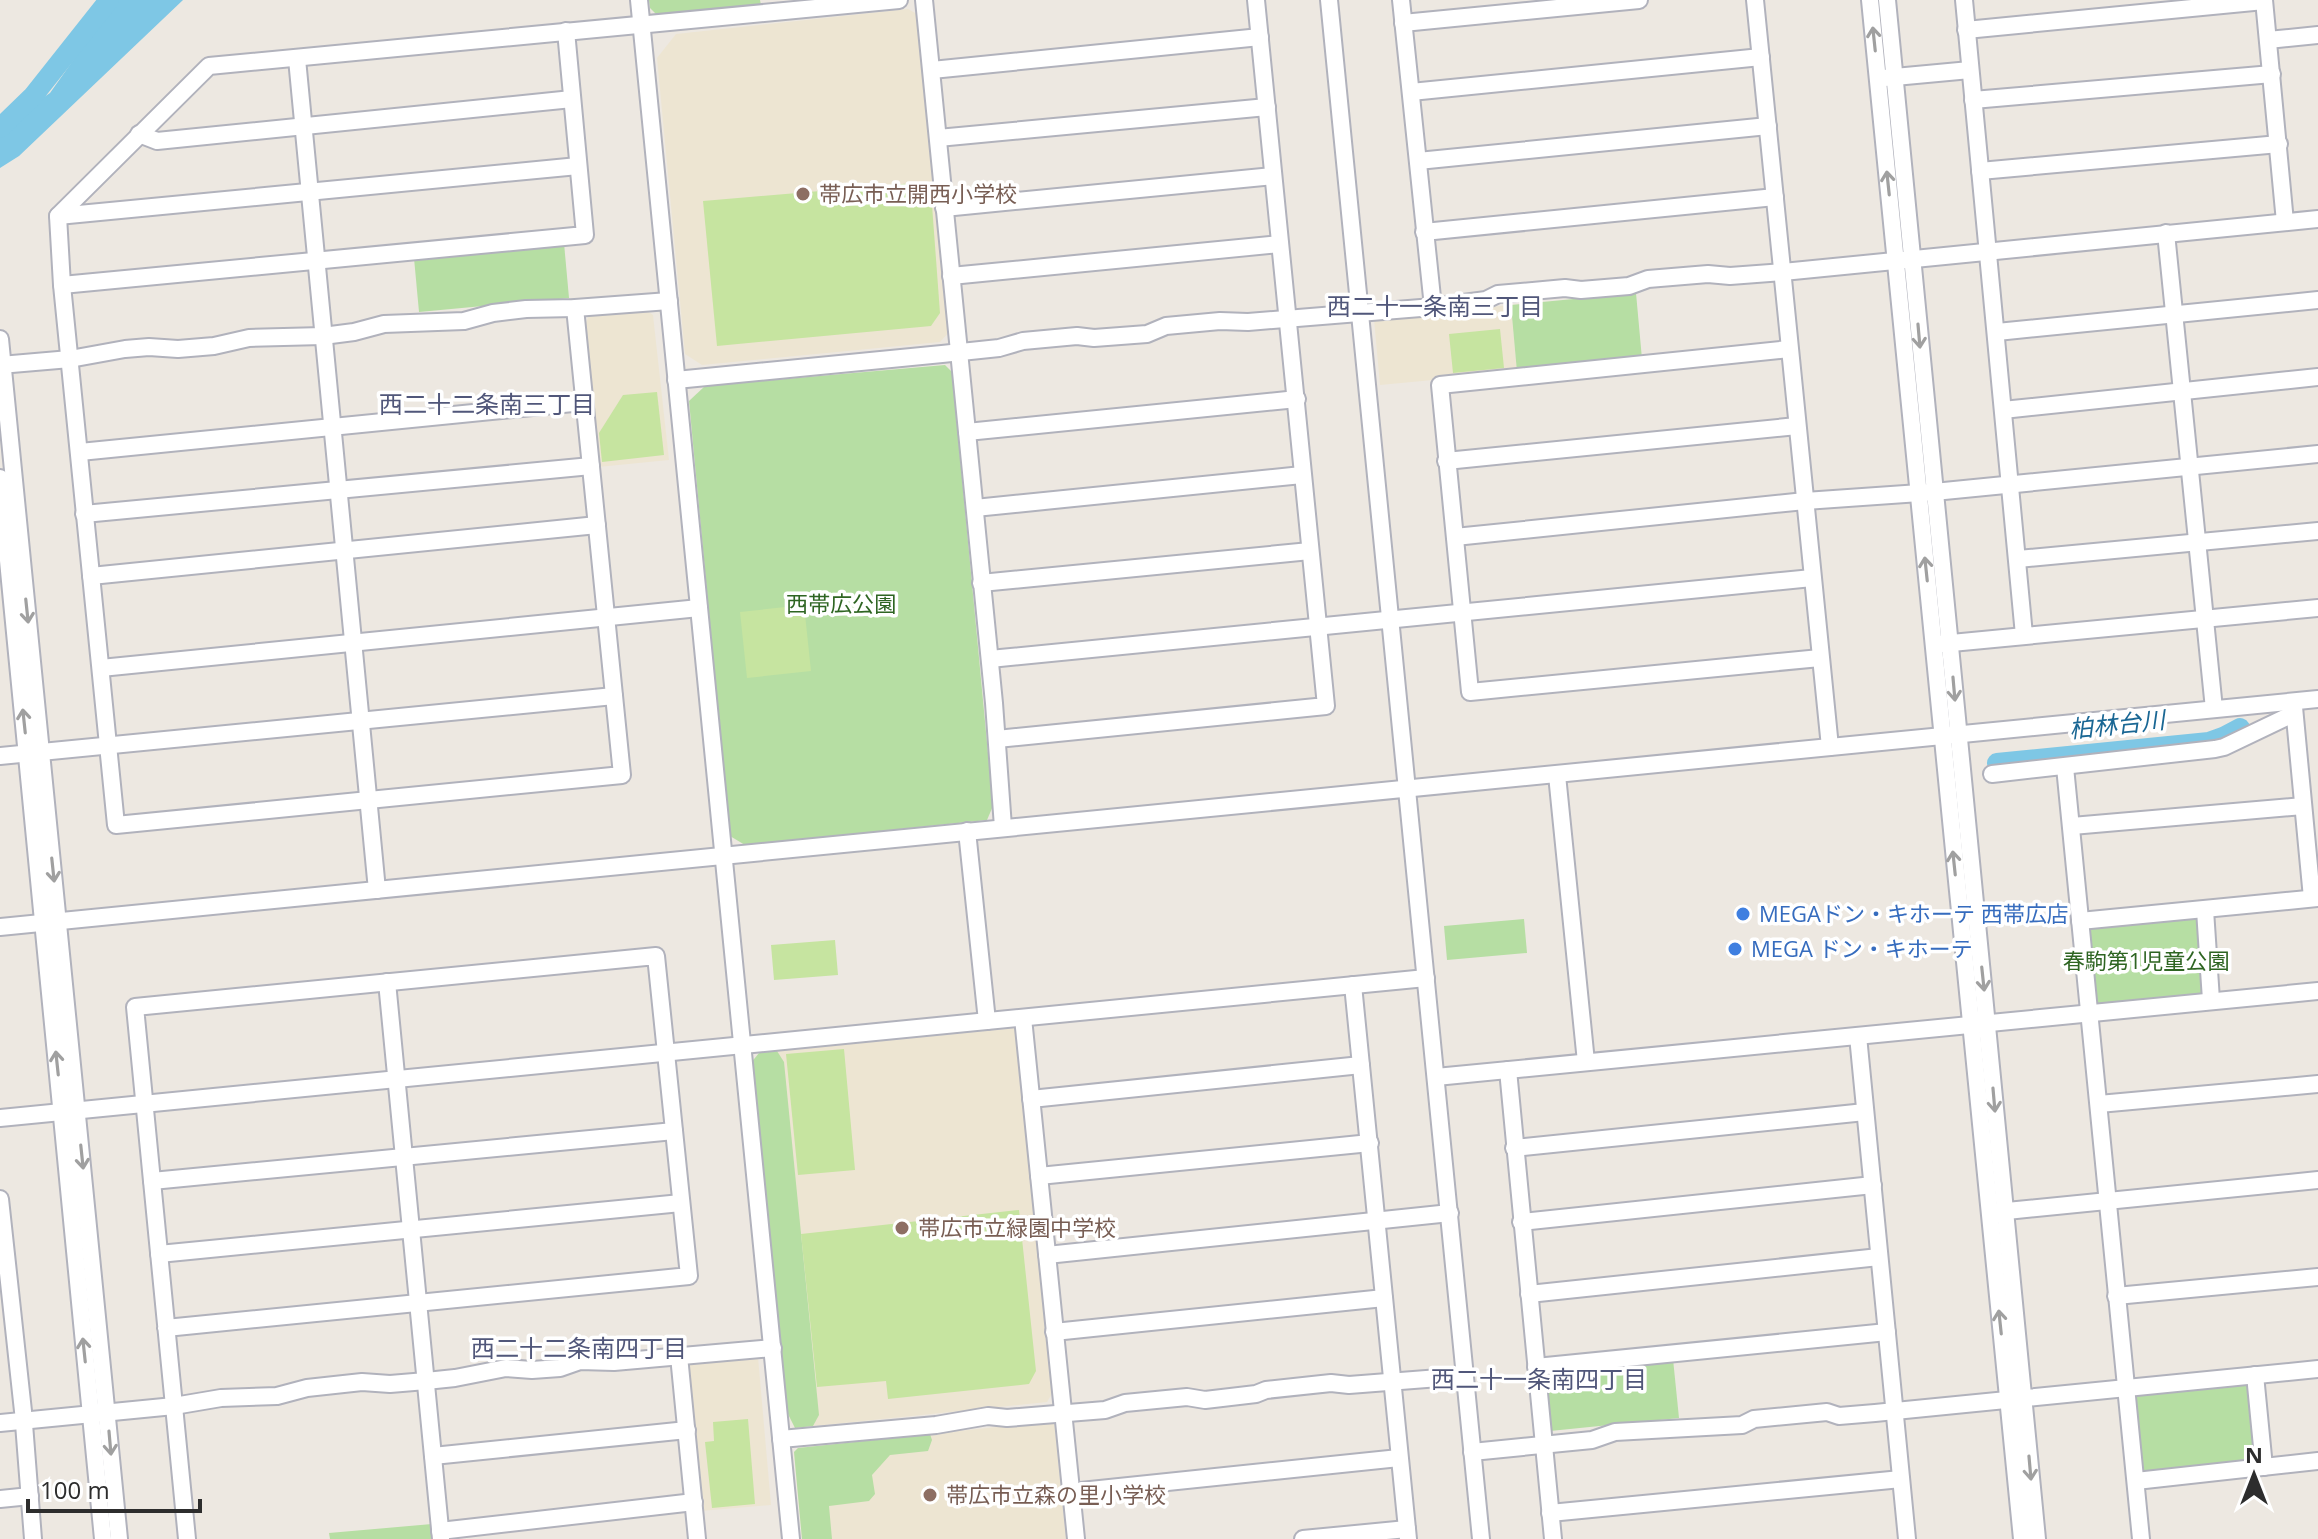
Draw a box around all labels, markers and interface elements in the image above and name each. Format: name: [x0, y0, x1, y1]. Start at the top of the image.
one-way arrow: [1866, 26, 1881, 53]
one-way arrow: [1880, 170, 1895, 197]
place label: 帯広市立開西小学校: [819, 178, 1017, 208]
marker: 帯広市立開西小学校: [794, 185, 812, 203]
district label: 西二十一条南三丁目: [1327, 289, 1543, 322]
one-way arrow: [1912, 322, 1927, 349]
district label: 西二十二条南三丁目: [379, 387, 595, 420]
one-way arrow: [1918, 556, 1933, 583]
park label: 西帯広公園: [786, 588, 896, 618]
one-way arrow: [20, 598, 35, 624]
one-way arrow: [1947, 675, 1962, 701]
water label: 柏林台川: [2067, 702, 2169, 745]
one-way arrow: [16, 708, 31, 735]
one-way arrow: [1947, 850, 1962, 877]
one-way arrow: [45, 856, 60, 883]
place label: MEGAドン・キホーテ 西帯広店: [1759, 898, 2069, 928]
marker: MEGAドン・キホーテ 西帯広店: [1734, 905, 1752, 923]
place label: MEGA ドン・キホーテ: [1751, 933, 1973, 963]
marker: MEGA ドン・キホーテ: [1726, 940, 1744, 958]
park label: 春駒第1児童公園: [2063, 945, 2229, 975]
one-way arrow: [1976, 965, 1991, 992]
one-way arrow: [49, 1050, 64, 1077]
one-way arrow: [1987, 1086, 2002, 1113]
one-way arrow: [74, 1143, 89, 1170]
place label: 帯広市立緑園中学校: [918, 1212, 1116, 1242]
marker: 帯広市立緑園中学校: [893, 1219, 911, 1237]
one-way arrow: [1992, 1309, 2007, 1336]
district label: 西二十二条南四丁目: [471, 1331, 687, 1364]
one-way arrow: [77, 1337, 92, 1364]
district label: 西二十一条南四丁目: [1431, 1362, 1647, 1395]
one-way arrow: [103, 1429, 118, 1456]
north arrow: [2214, 1435, 2294, 1515]
text: N: [2245, 1439, 2263, 1469]
one-way arrow: [2023, 1455, 2038, 1481]
scale bar: [28, 1463, 200, 1513]
text: 100 m: [40, 1473, 110, 1506]
place label: 帯広市立森の里小学校: [946, 1479, 1166, 1509]
marker: 帯広市立森の里小学校: [921, 1486, 939, 1504]

